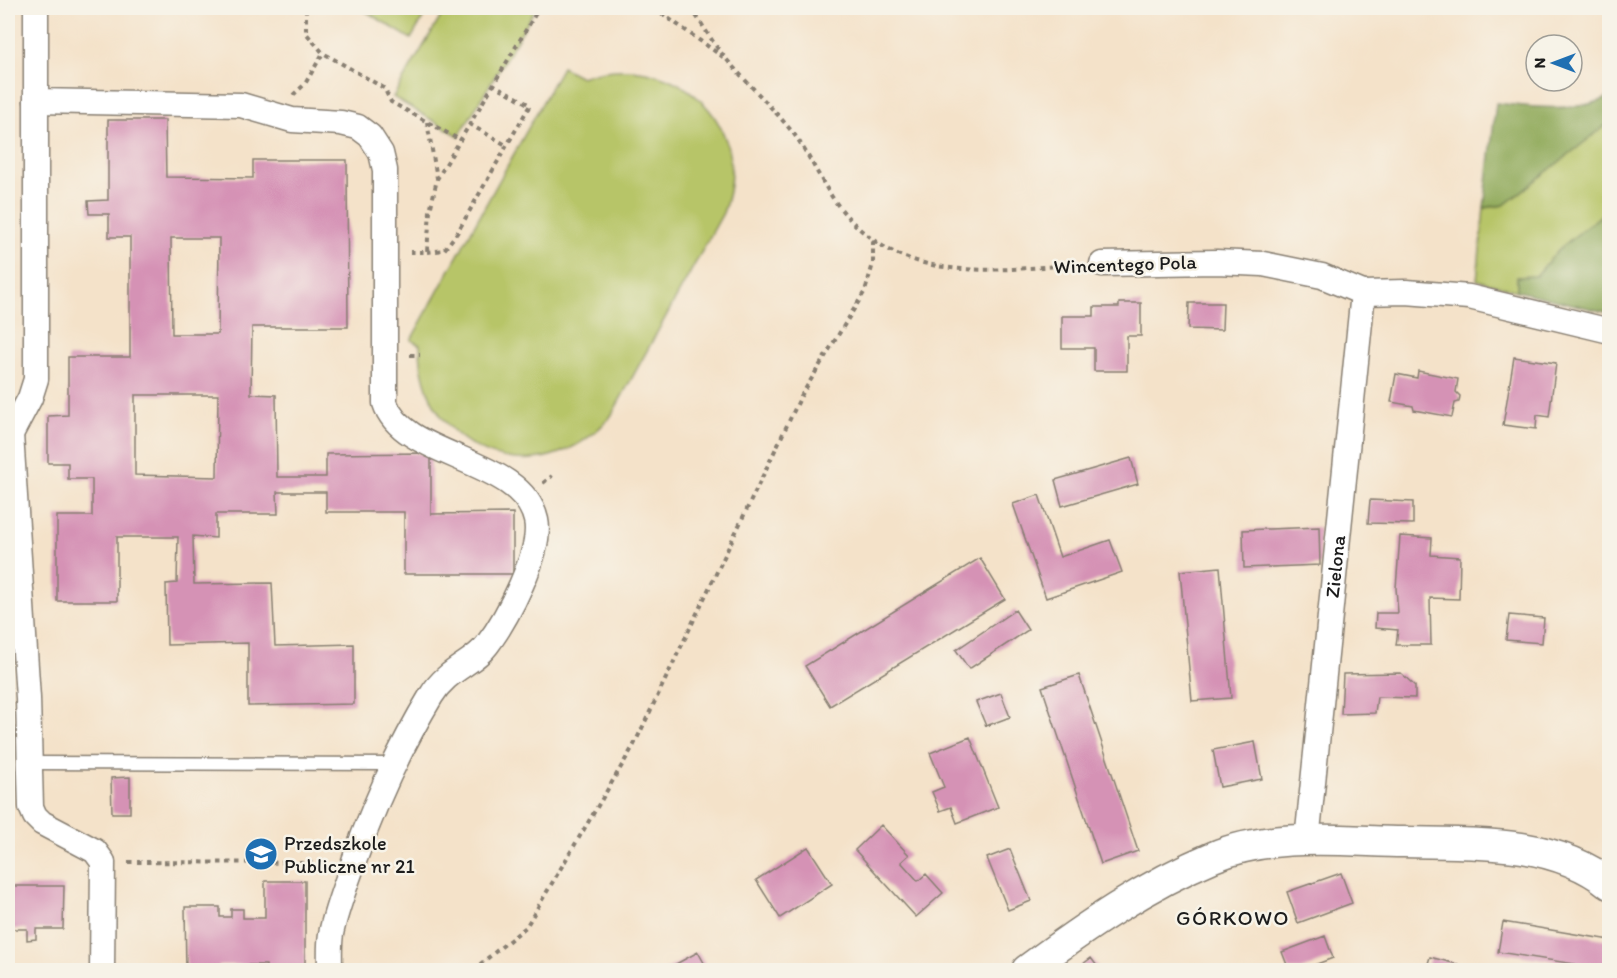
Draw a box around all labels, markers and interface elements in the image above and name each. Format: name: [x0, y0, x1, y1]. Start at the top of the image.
north arrow: [1524, 33, 1584, 93]
text: N: [1530, 58, 1549, 68]
street label: Wincentego Pola: [1053, 249, 1198, 278]
street label: Zielona: [1320, 533, 1350, 599]
place label: Przedszkole Publiczne nr 21: [284, 831, 415, 878]
school or university icon: Przedszkole Publiczne nr 21: [243, 836, 279, 872]
district label: GÓRKOWO: [1176, 905, 1290, 930]

